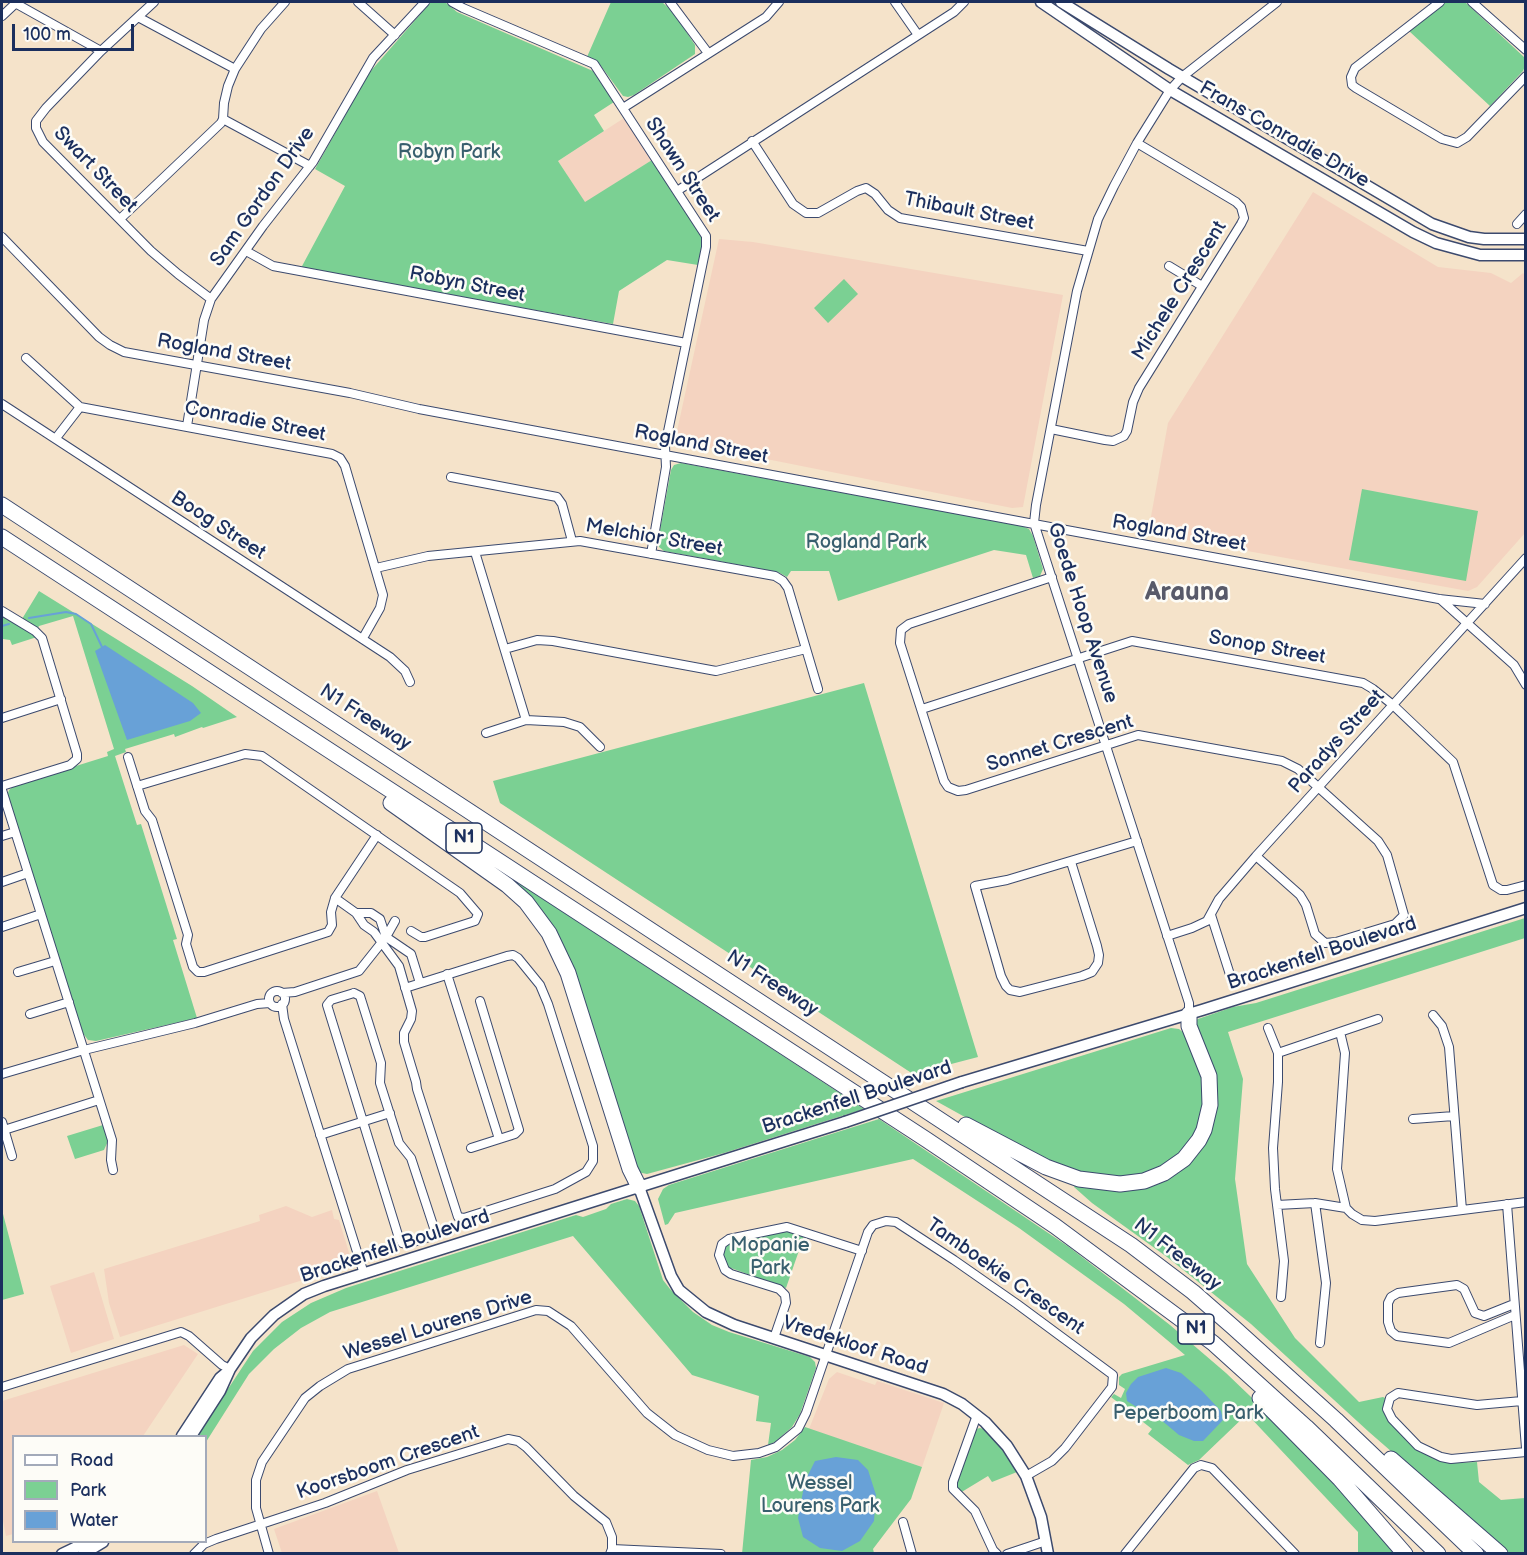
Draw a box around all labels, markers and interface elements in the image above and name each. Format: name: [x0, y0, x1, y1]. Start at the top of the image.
scale bar: [15, 12, 136, 50]
text: 100 m: [23, 24, 71, 45]
street label: Frans Conradie Drive: [1195, 77, 1373, 193]
street label: Shawn Street: [639, 113, 725, 227]
street label: Swart Street: [48, 122, 142, 218]
street label: Sam Gordon Drive: [206, 123, 320, 271]
park label: Robyn Park: [398, 141, 500, 165]
street label: Thibault Street: [902, 188, 1036, 236]
street label: Michele Crescent: [1127, 217, 1233, 365]
street label: Robyn Street: [407, 262, 527, 308]
street label: Rogland Street: [155, 329, 293, 377]
street label: Conradie Street: [182, 397, 328, 447]
street label: Rogland Street: [632, 420, 770, 470]
street label: Boog Street: [166, 486, 270, 566]
street label: Rogland Street: [1110, 510, 1248, 558]
street label: Melchior Street: [584, 514, 724, 562]
street label: Goede Hoop Avenue: [1041, 520, 1123, 706]
park label: Rogland Park: [805, 531, 927, 555]
district label: Arauna: [1145, 577, 1229, 609]
street label: Sonop Street: [1207, 626, 1327, 670]
street label: N1 Freeway: [315, 680, 415, 756]
street label: Paradys Street: [1284, 685, 1390, 799]
street label: Sonnet Crescent: [984, 710, 1136, 778]
road number: N1: [446, 823, 482, 853]
street label: Brackenfell Boulevard: [1224, 912, 1420, 996]
street label: N1 Freeway: [722, 946, 822, 1022]
street label: Brackenfell Boulevard: [759, 1056, 955, 1140]
street label: Brackenfell Boulevard: [297, 1205, 493, 1289]
street label: N1 Freeway: [1129, 1213, 1225, 1297]
street label: Tamboekie Crescent: [922, 1214, 1088, 1340]
park label: Mopanie Park: [730, 1234, 810, 1281]
street label: Wessel Lourens Drive: [341, 1286, 535, 1366]
street label: Vredekloof Road: [779, 1311, 931, 1381]
road number: N1: [1178, 1314, 1214, 1344]
park label: Peperboom Park: [1113, 1402, 1263, 1426]
street label: Koorsboom Crescent: [294, 1421, 482, 1505]
legend: [12, 1435, 207, 1543]
text: Road: [70, 1450, 114, 1471]
park label: Wessel Lourens Park: [761, 1472, 879, 1519]
text: Park: [70, 1480, 106, 1501]
text: Water: [70, 1510, 118, 1531]

